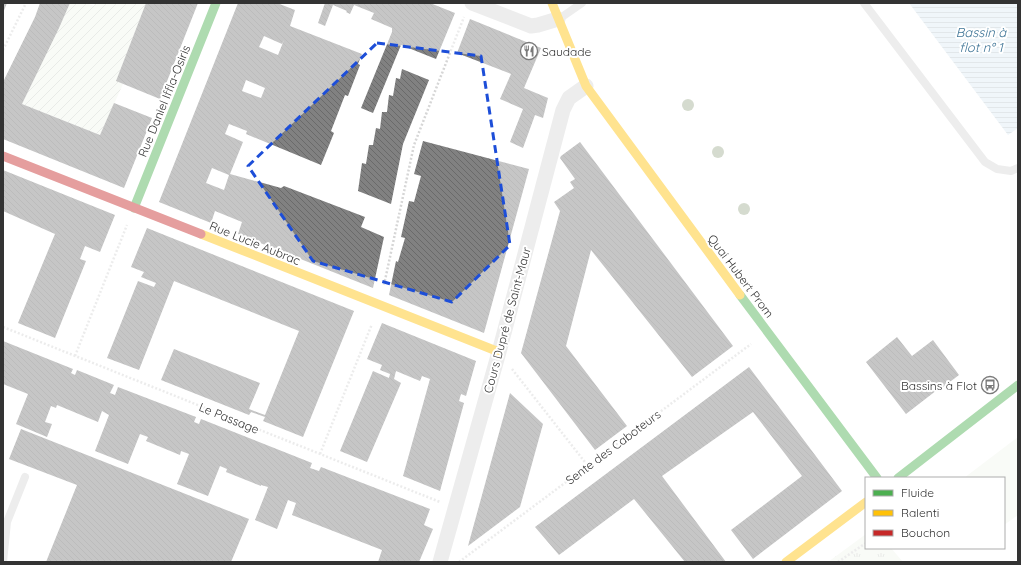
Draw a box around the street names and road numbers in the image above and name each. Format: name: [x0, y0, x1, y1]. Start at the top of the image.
street label: Rue Daniel Iffla-Osiris: [135, 42, 193, 159]
street label: Rue Lucie Aubrac: [207, 218, 303, 268]
street label: Quai Hubert Prom: [705, 231, 777, 321]
street label: Cours Dupré de Saint-Maur: [480, 245, 534, 395]
street label: Le Passage: [197, 399, 261, 437]
street label: Sente des Caboteurs: [563, 406, 664, 488]

